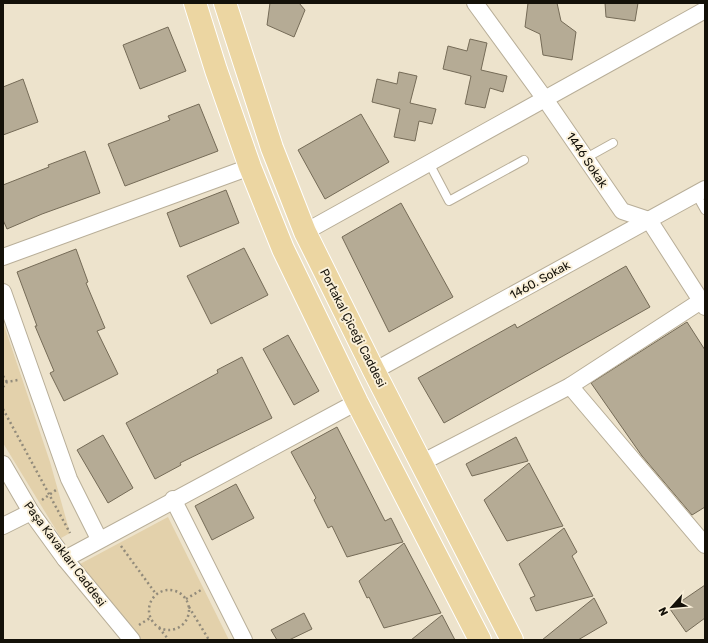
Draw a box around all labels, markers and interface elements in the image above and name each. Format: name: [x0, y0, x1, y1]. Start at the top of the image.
street label: 1446 Sokak: [563, 130, 611, 191]
street label: 1460. Sokak: [508, 257, 573, 302]
street label: Portakal Çiceği Caddesi: [317, 267, 389, 390]
street label: Paşa Kavakları Caddesi: [21, 499, 109, 609]
north arrow: [652, 587, 692, 627]
text: N: [656, 605, 671, 618]

